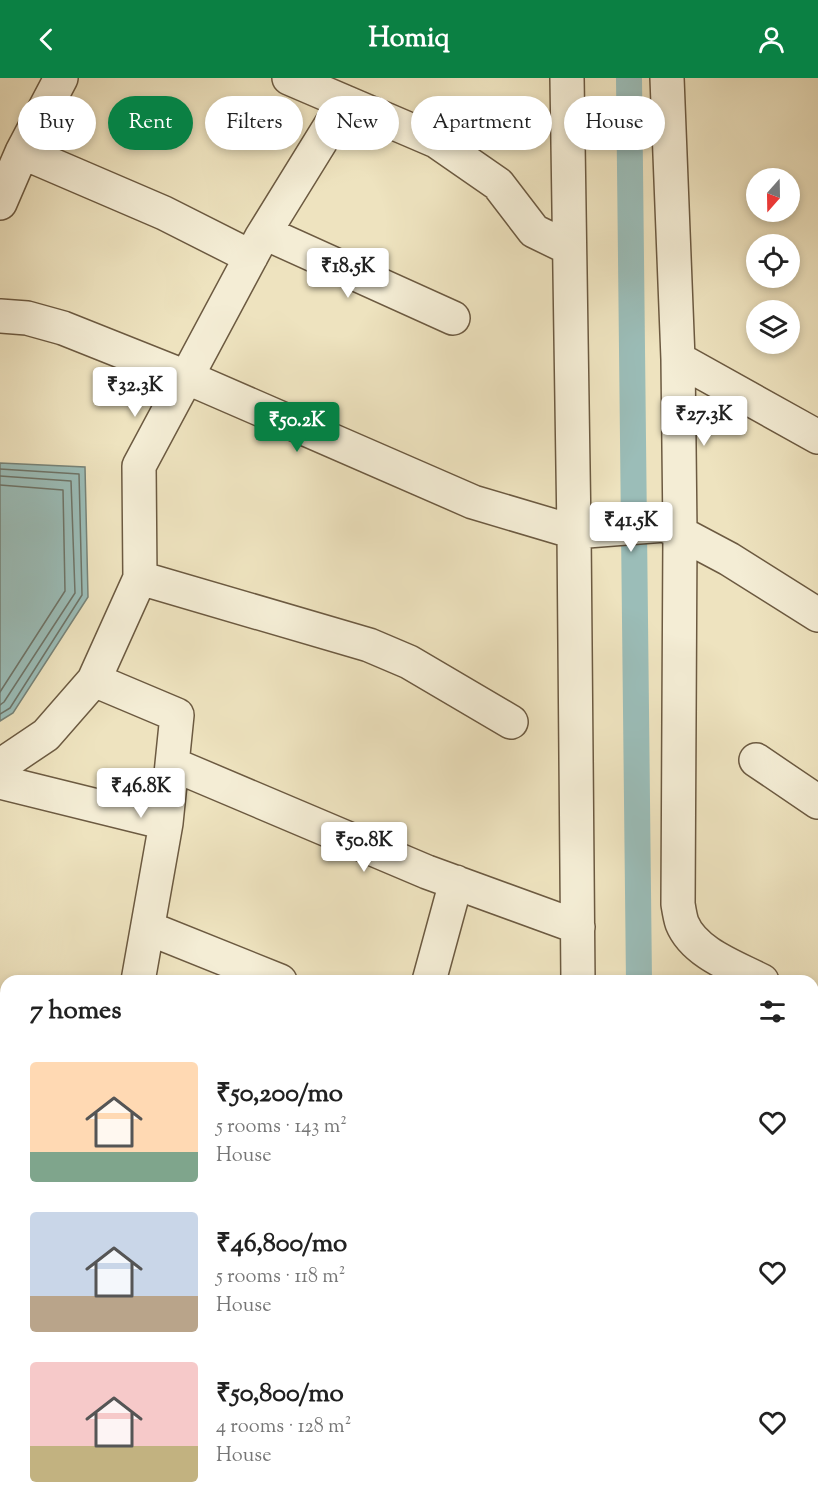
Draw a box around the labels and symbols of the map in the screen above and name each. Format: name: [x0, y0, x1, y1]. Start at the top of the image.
north arrow: [746, 168, 800, 222]
pin: ₹18.5K: [299, 248, 397, 299]
pin: ₹32.3K: [86, 367, 184, 418]
pin: ₹27.3K: [655, 396, 753, 447]
pin: ₹50.2K: [248, 402, 346, 453]
pin: ₹41.5K: [582, 502, 680, 553]
pin: ₹46.8K: [92, 768, 190, 819]
pin: ₹50.8K: [315, 822, 413, 873]

